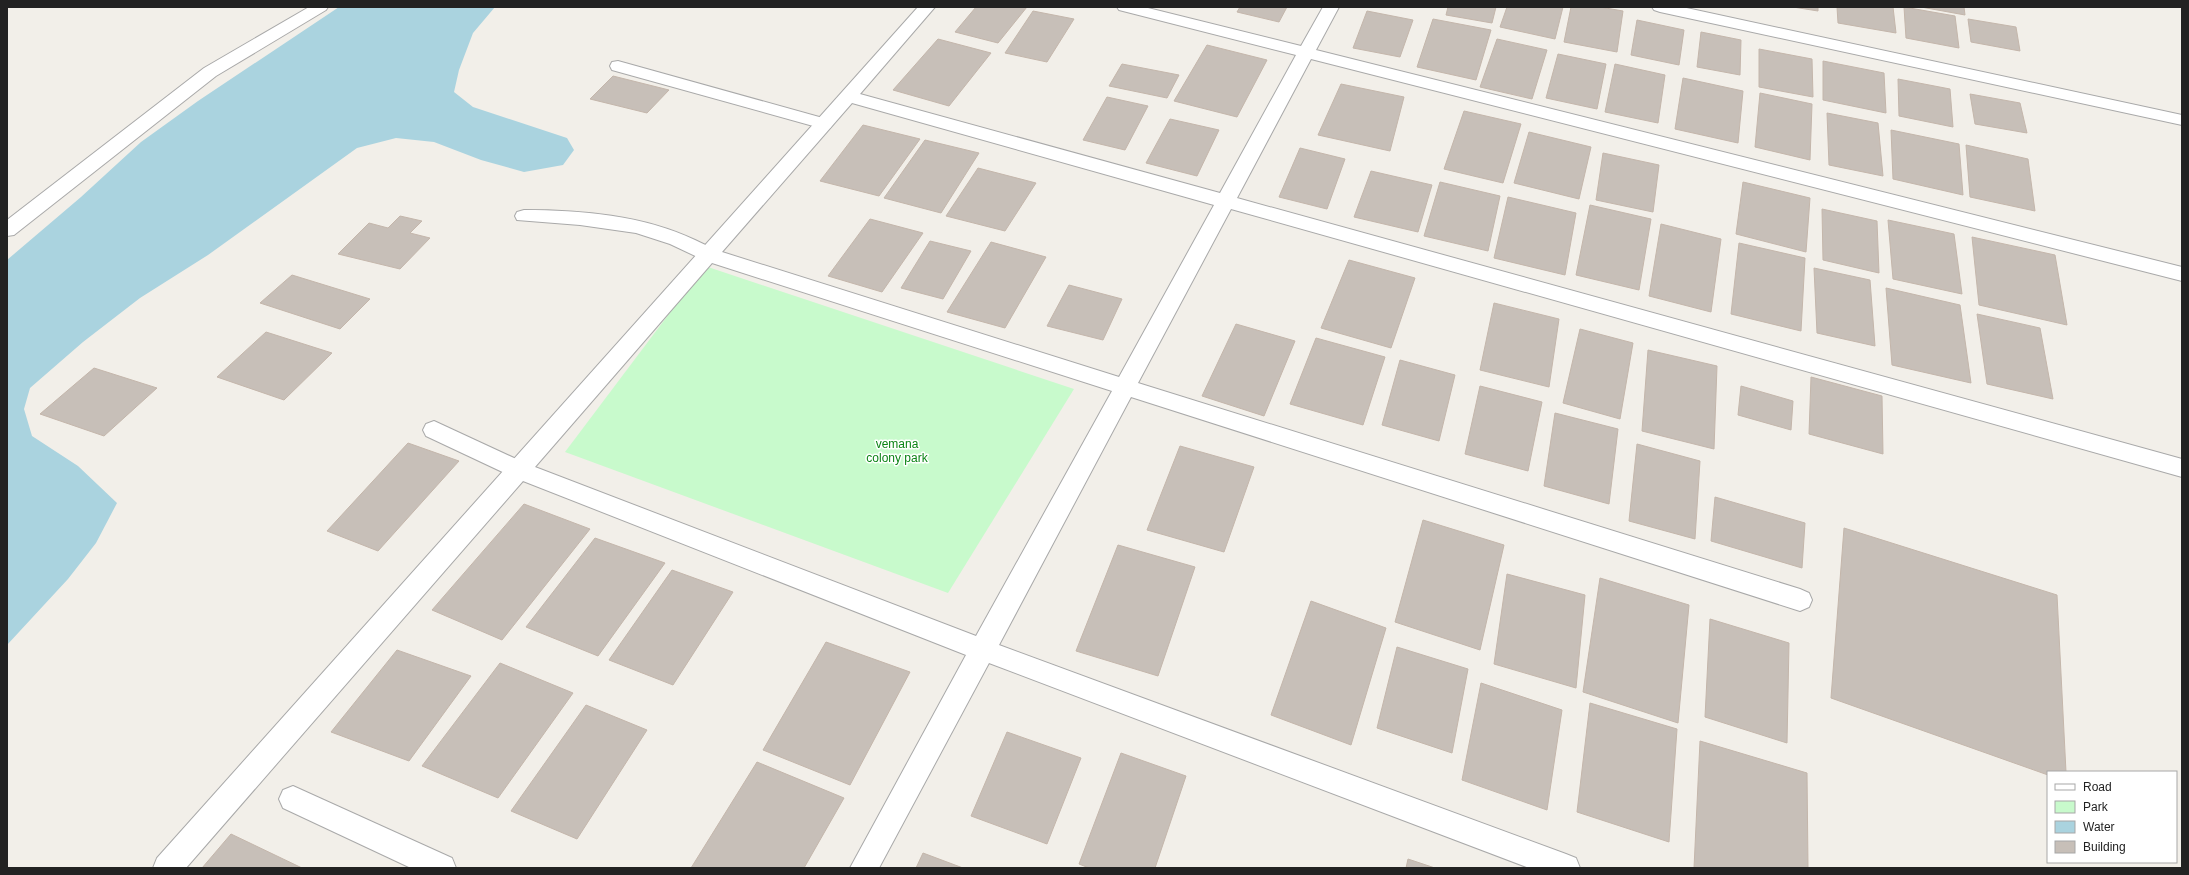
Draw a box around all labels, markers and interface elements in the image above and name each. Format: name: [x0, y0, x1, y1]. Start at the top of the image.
park label: vemana colony park: [866, 437, 929, 465]
legend: [2047, 771, 2177, 863]
text: Road: [2083, 780, 2112, 794]
text: Park: [2083, 800, 2109, 814]
text: Water: [2083, 820, 2115, 834]
text: Building: [2083, 840, 2126, 854]

